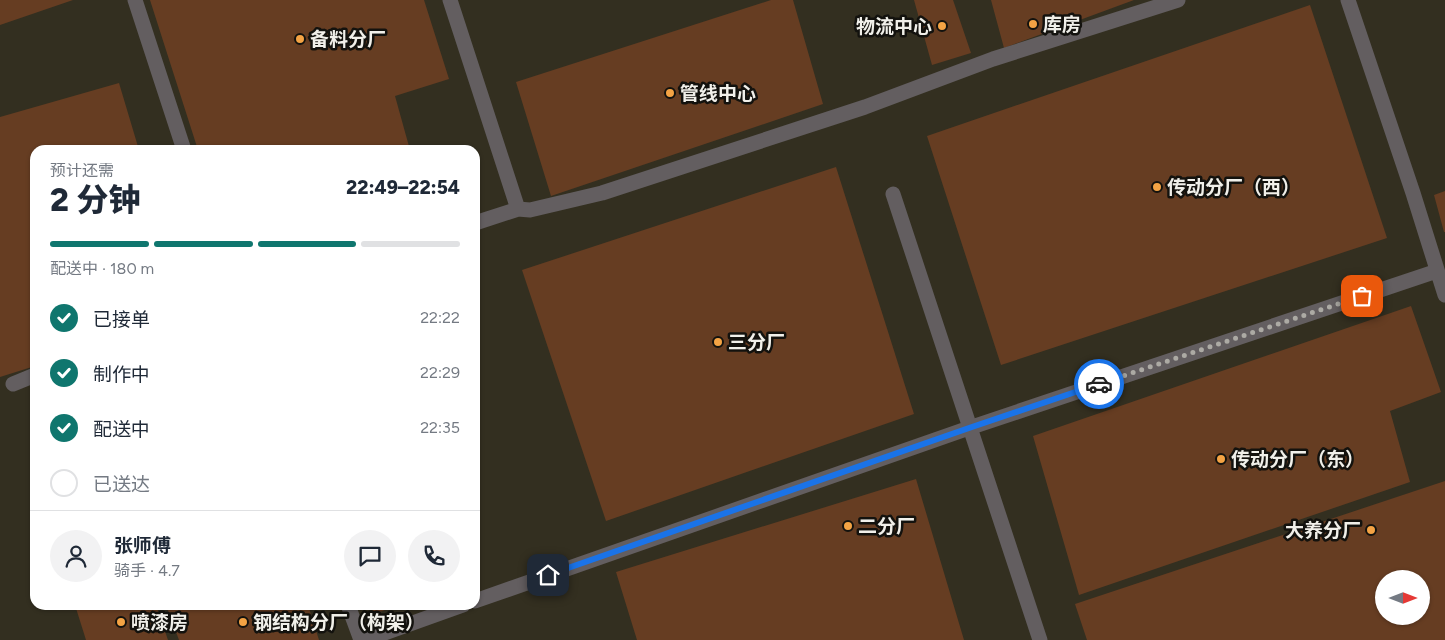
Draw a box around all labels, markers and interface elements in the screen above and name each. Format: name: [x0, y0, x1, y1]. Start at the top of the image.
place label: 库房: [1043, 13, 1081, 36]
place label: 物流中心: [856, 15, 932, 38]
marker: 库房: [1027, 18, 1039, 30]
marker: 物流中心: [936, 20, 948, 32]
place label: 备料分厂: [310, 28, 386, 51]
marker: 备料分厂: [294, 33, 306, 45]
place label: 管线中心: [680, 82, 756, 105]
marker: 管线中心: [664, 87, 676, 99]
text: 预计还需: [50, 161, 114, 180]
text: 22:49–22:54: [346, 176, 460, 199]
place label: 传动分厂（西）: [1167, 176, 1300, 199]
text: 2 分钟: [50, 181, 140, 219]
marker: 传动分厂（西）: [1151, 181, 1163, 193]
text: 配送中 · 180 m: [50, 259, 154, 278]
pin: [1341, 275, 1383, 317]
icon: bag: [1348, 282, 1376, 310]
icon: check: [50, 304, 78, 332]
text: 已接单: [93, 308, 150, 331]
text: 22:22: [420, 308, 460, 327]
place label: 三分厂: [728, 331, 785, 354]
marker: 三分厂: [712, 336, 724, 348]
icon: check: [50, 359, 78, 387]
courier: [1074, 359, 1124, 409]
text: 制作中: [93, 363, 150, 386]
text: 22:29: [420, 363, 460, 382]
icon: car: [1085, 370, 1113, 398]
icon: check: [50, 414, 78, 442]
text: 配送中: [93, 418, 150, 441]
text: 22:35: [420, 418, 460, 437]
place label: 传动分厂（东）: [1231, 448, 1364, 471]
marker: 传动分厂（东）: [1215, 453, 1227, 465]
text: 已送达: [93, 473, 150, 496]
place label: 二分厂: [858, 515, 915, 538]
place label: 大养分厂: [1285, 519, 1361, 542]
marker: 二分厂: [842, 520, 854, 532]
marker: 大养分厂: [1365, 524, 1377, 536]
button: person: [50, 530, 102, 582]
button: chat: [344, 530, 396, 582]
button: phone: [408, 530, 460, 582]
text: 张师傅: [114, 534, 171, 557]
pin: [527, 554, 569, 596]
text: 骑手 · 4.7: [114, 561, 180, 580]
icon: home: [534, 561, 562, 589]
north arrow: [1375, 570, 1430, 625]
map controls: [1375, 570, 1430, 625]
place label: 喷漆房: [131, 611, 188, 634]
place label: 钢结构分厂（构架）: [253, 611, 424, 634]
marker: 喷漆房: [115, 616, 127, 628]
marker: 钢结构分厂（构架）: [237, 616, 249, 628]

